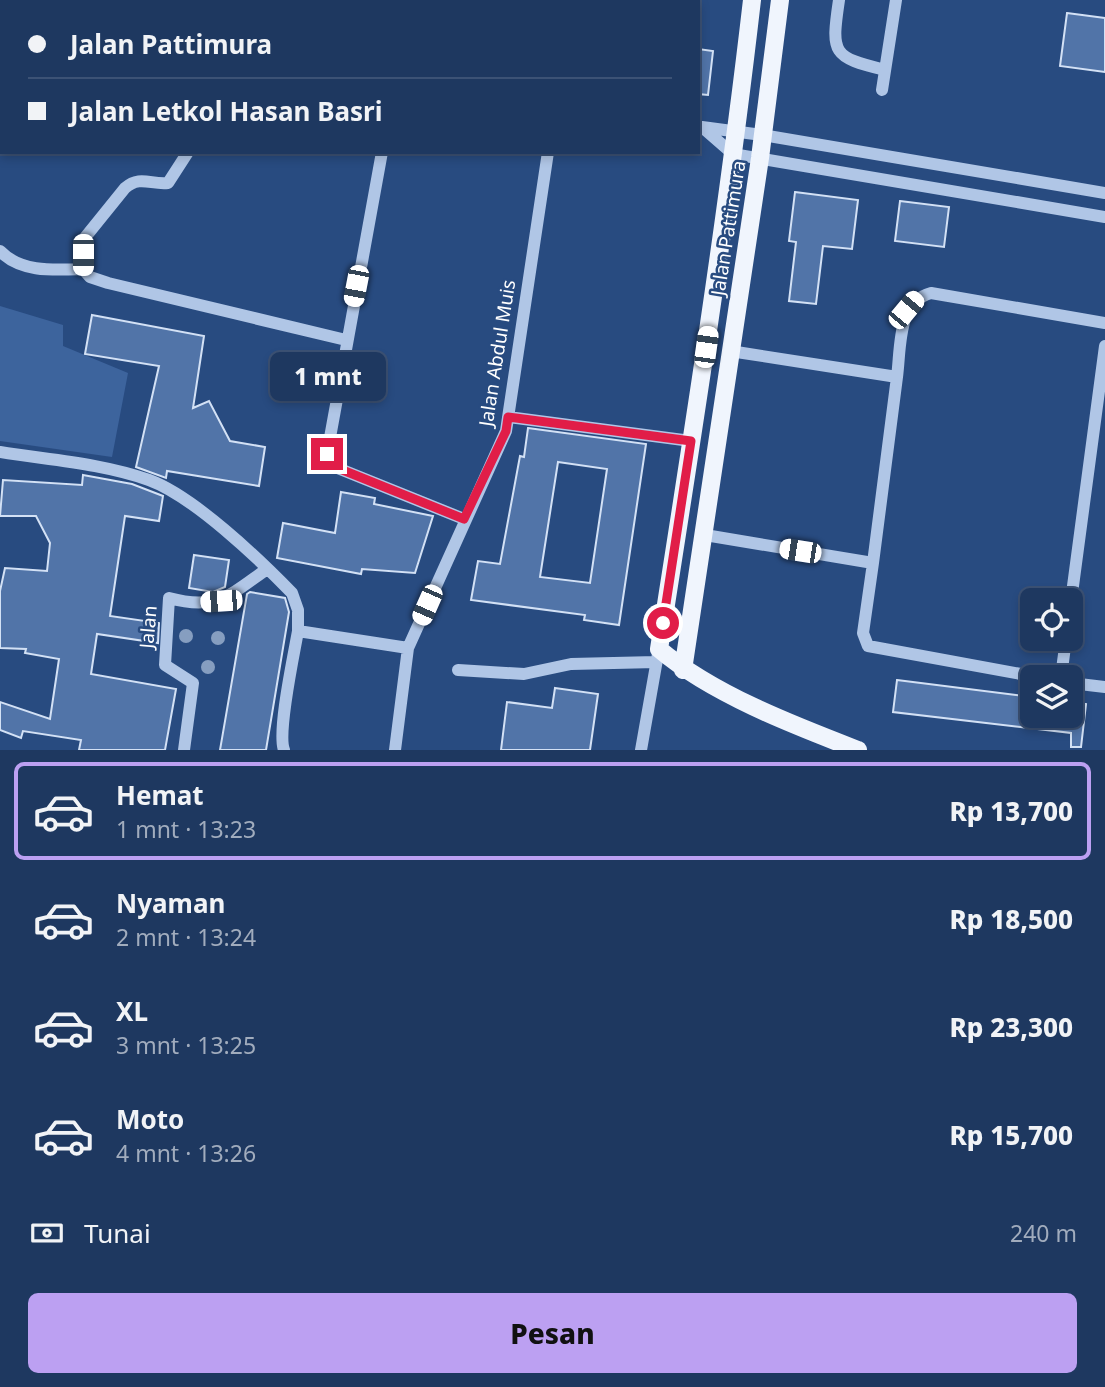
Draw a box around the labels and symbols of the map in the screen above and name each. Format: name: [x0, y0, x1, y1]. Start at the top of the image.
street label: Jalan Pattimura: [704, 159, 752, 299]
car: [73, 234, 94, 276]
car: [342, 263, 371, 309]
street label: Jalan Abdul Muis: [472, 278, 521, 430]
car: [885, 287, 928, 333]
car: [693, 325, 720, 369]
callout: 1 mnt: [269, 352, 385, 402]
route end: [311, 438, 343, 470]
car: [778, 537, 823, 565]
car: [409, 582, 446, 628]
car: [200, 589, 243, 613]
street label: Jalan: [133, 604, 163, 652]
route start: [647, 607, 679, 639]

